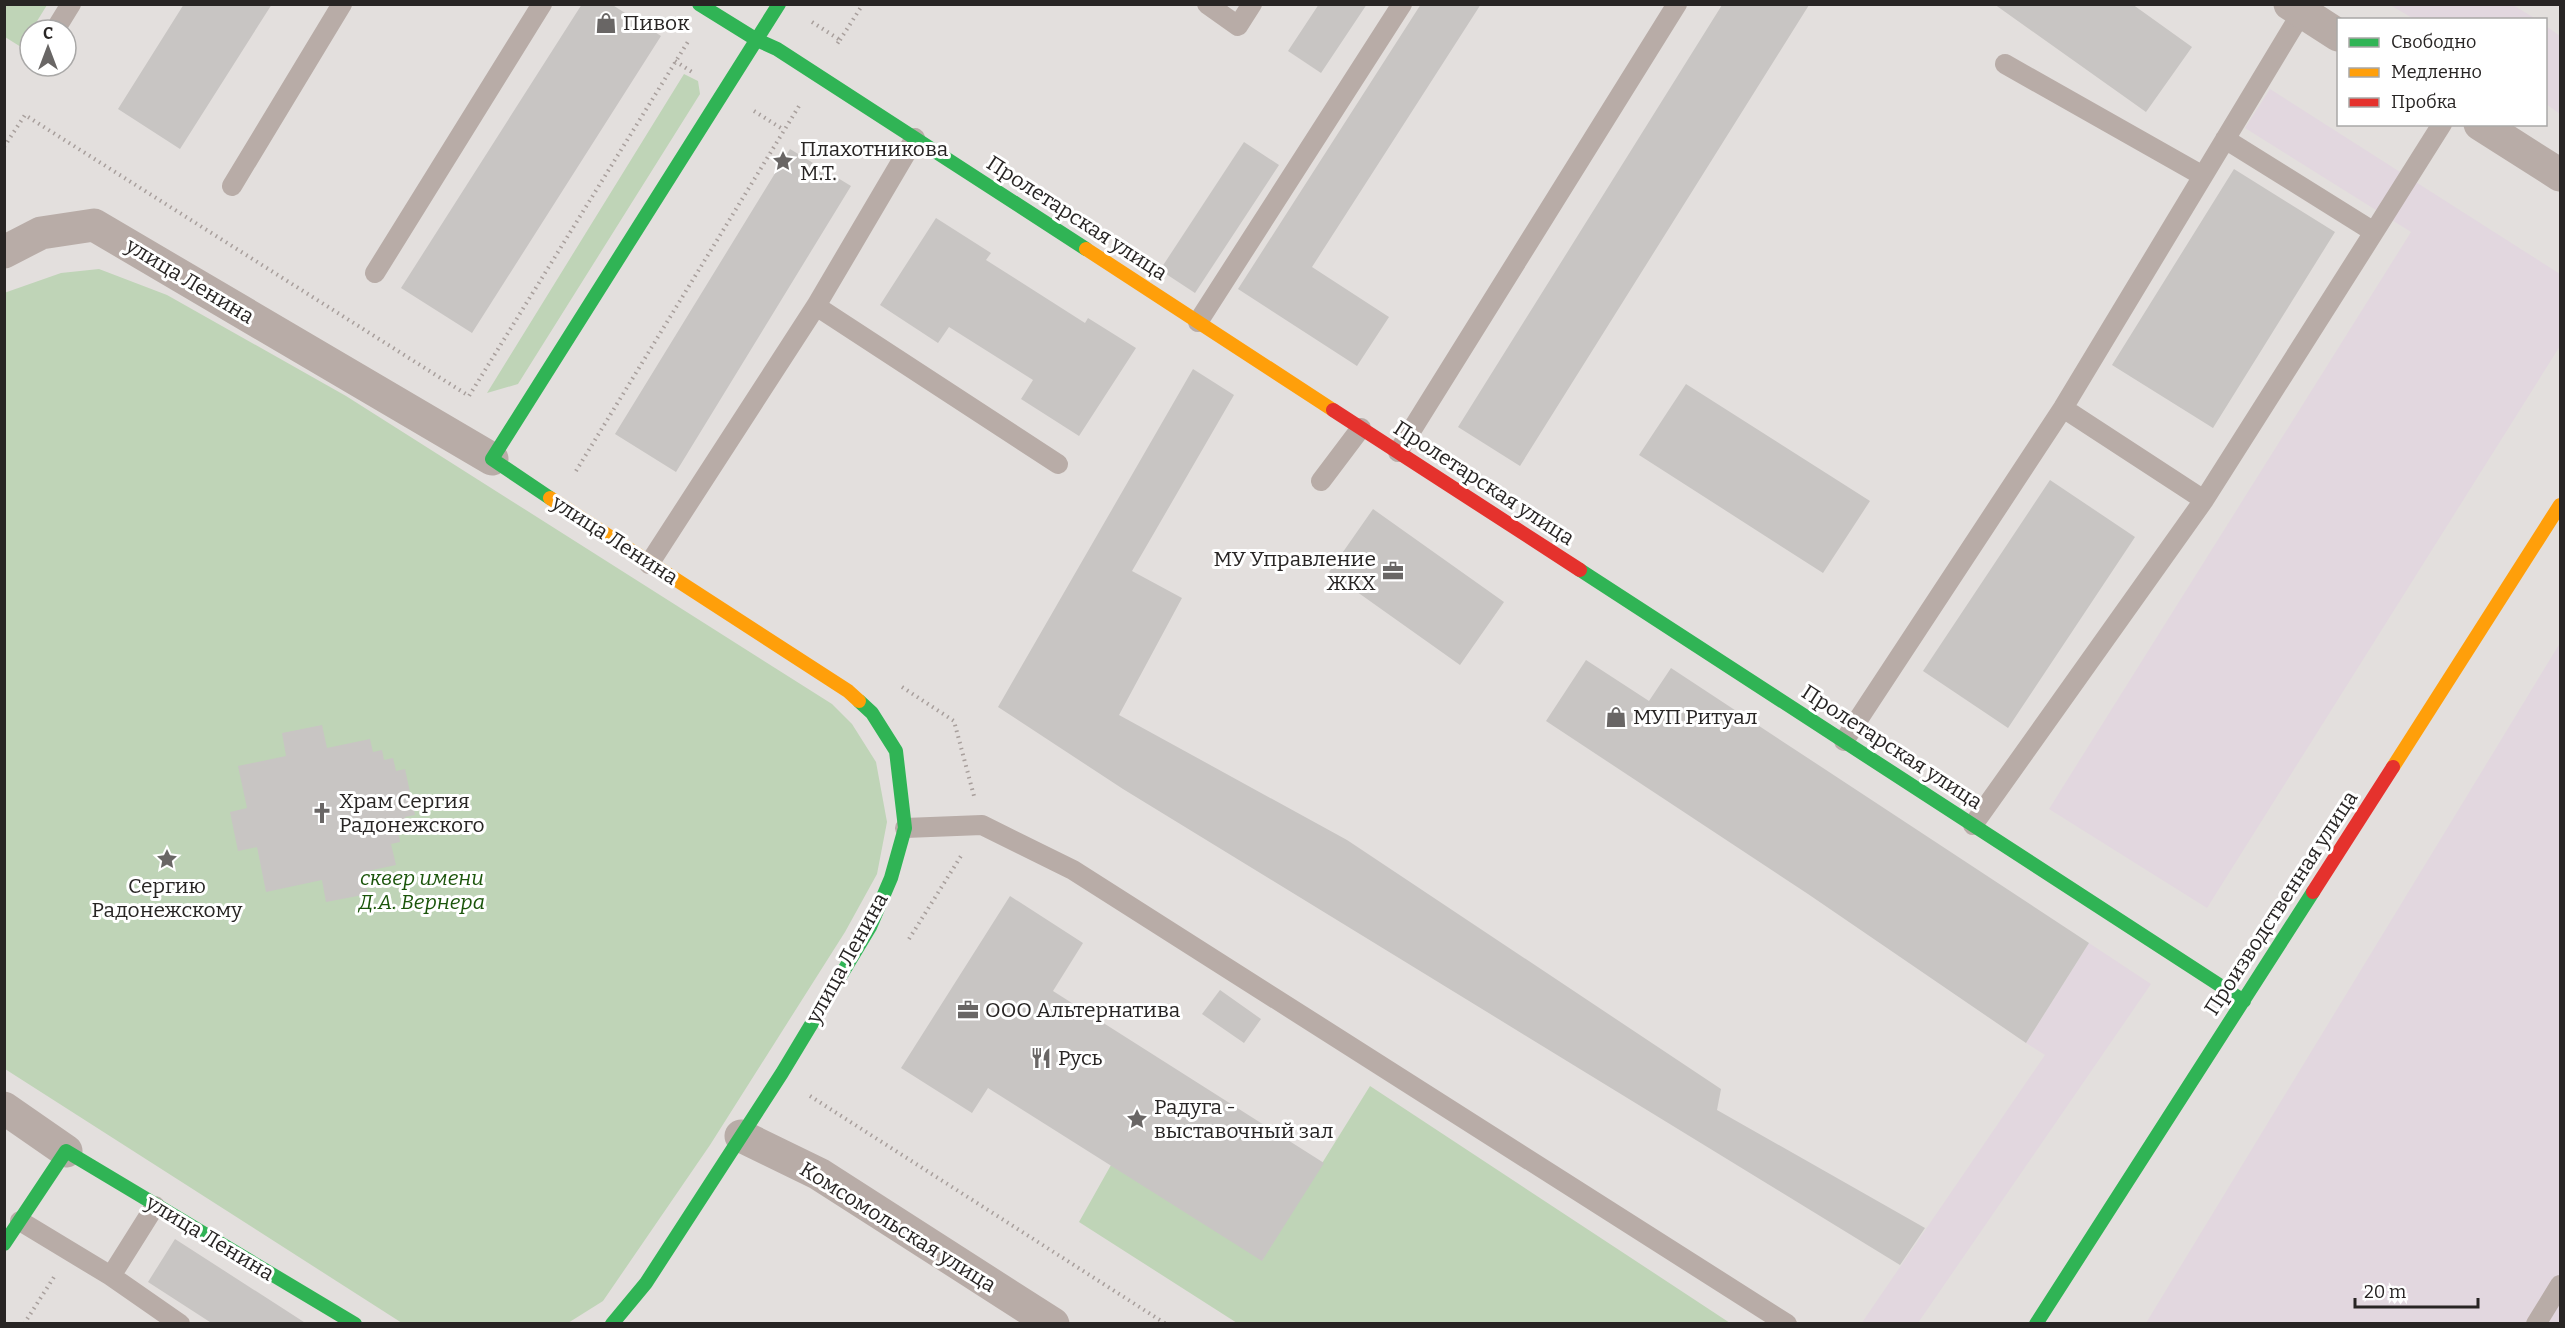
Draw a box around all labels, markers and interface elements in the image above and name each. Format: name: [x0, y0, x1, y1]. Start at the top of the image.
place label: Пивок: [623, 10, 690, 36]
shop icon: Пивок: [594, 11, 618, 35]
north arrow: [18, 18, 78, 78]
legend: [2337, 18, 2547, 126]
text: С: [43, 24, 53, 43]
text: Свободно: [2391, 31, 2476, 53]
text: Медленно: [2391, 61, 2482, 83]
text: Пробка: [2391, 91, 2457, 113]
place label: Плахотникова М.Т.: [800, 136, 949, 186]
place icon: Плахотникова М.Т.: [771, 149, 795, 173]
street label: Пролетарская улица: [982, 150, 1173, 286]
street label: улица Ленина: [120, 232, 259, 330]
street label: Пролетарская улица: [1389, 415, 1580, 551]
street label: улица Ленина: [546, 489, 683, 591]
place label: МУ Управление ЖКХ: [1214, 546, 1376, 596]
office icon: МУ Управление ЖКХ: [1381, 559, 1405, 583]
street label: Пролетарская улица: [1797, 679, 1988, 815]
place label: МУП Ритуал: [1633, 704, 1758, 730]
shop icon: МУП Ритуал: [1604, 705, 1628, 729]
street label: Производственная улица: [2199, 785, 2364, 1020]
place label: Храм Сергия Радонежского: [339, 788, 485, 838]
church icon: Храм Сергия Радонежского: [310, 801, 334, 825]
place icon: Сергию Радонежскому: [155, 847, 179, 871]
park label: сквер имени Д.А. Вернера: [357, 865, 485, 915]
place label: Сергию Радонежскому: [92, 873, 243, 923]
street label: улица Ленина: [800, 888, 894, 1029]
place label: ООО Альтернатива: [985, 997, 1181, 1023]
office icon: ООО Альтернатива: [956, 998, 980, 1022]
place label: Русь: [1058, 1045, 1103, 1071]
restaurant icon: Русь: [1029, 1046, 1053, 1070]
place label: Радуга - выставочный зал: [1154, 1094, 1334, 1144]
place icon: Радуга - выставочный зал: [1125, 1107, 1149, 1131]
street label: Комсомольская улица: [795, 1156, 1001, 1298]
street label: улица Ленина: [140, 1189, 279, 1287]
scale bar: [2355, 1271, 2478, 1309]
text: 20 m: [2364, 1281, 2406, 1303]

